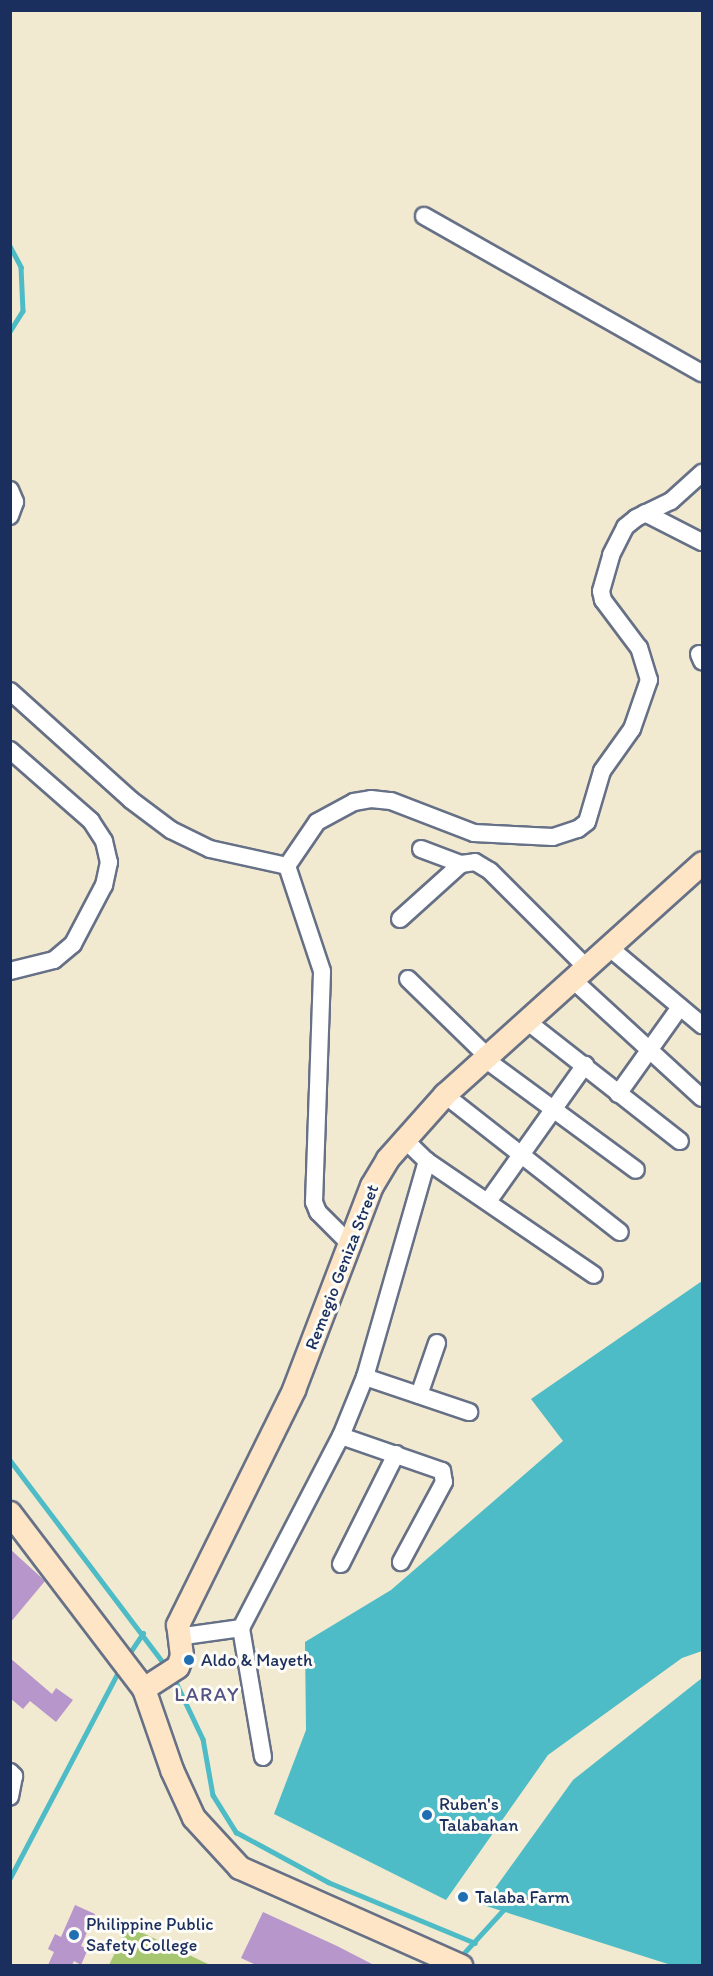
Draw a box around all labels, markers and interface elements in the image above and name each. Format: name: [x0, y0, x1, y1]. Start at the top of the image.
street label: Remegio Geniza Street: [301, 1181, 383, 1353]
place label: Aldo & Mayeth: [201, 1649, 313, 1671]
marker: Aldo & Mayeth: [182, 1653, 196, 1667]
district label: LARAY: [174, 1682, 240, 1706]
place label: Ruben's Talabahan: [439, 1794, 518, 1836]
marker: Ruben's Talabahan: [420, 1808, 434, 1822]
place label: Talaba Farm: [475, 1886, 569, 1908]
marker: Talaba Farm: [456, 1890, 470, 1904]
place label: Philippine Public Safety College: [86, 1914, 214, 1956]
marker: Philippine Public Safety College: [67, 1928, 81, 1942]

